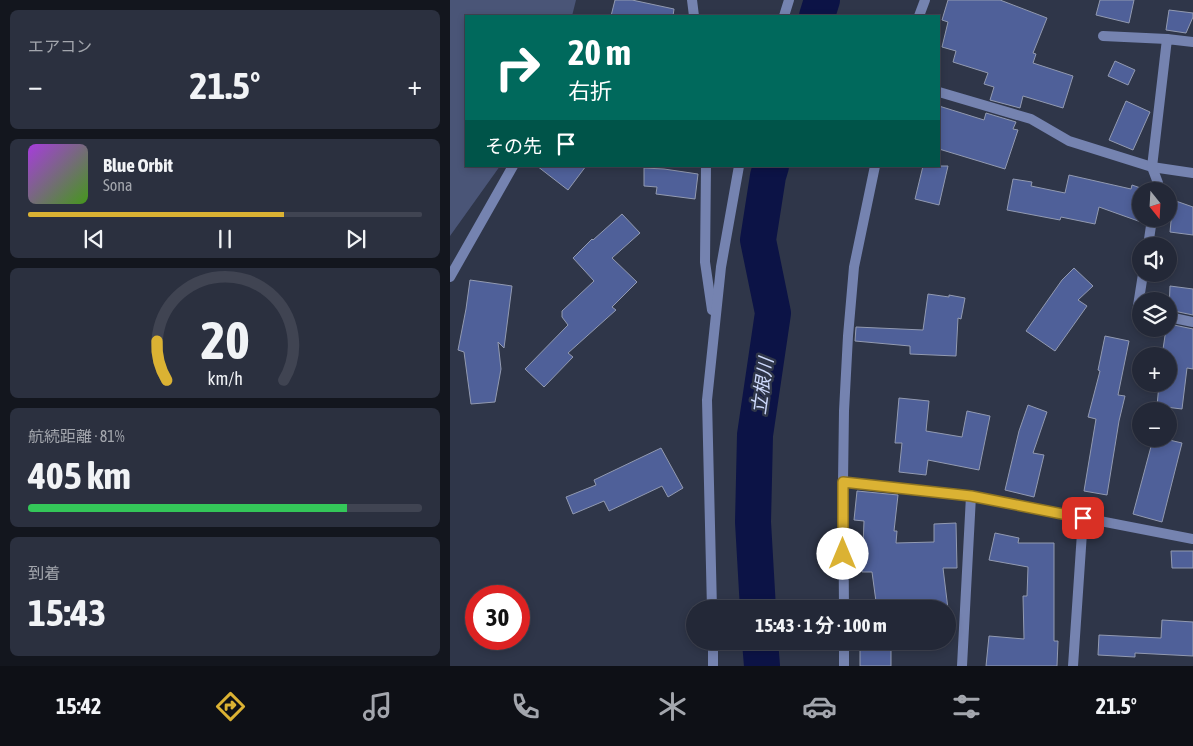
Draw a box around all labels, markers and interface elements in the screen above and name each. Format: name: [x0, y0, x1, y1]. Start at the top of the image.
text: 20 m: [568, 32, 631, 72]
icon: right: [485, 35, 550, 100]
text: エアコン: [28, 37, 92, 55]
text: 21.5°: [190, 64, 260, 107]
text: −: [28, 69, 43, 101]
text: +: [407, 69, 422, 101]
text: 右折: [568, 78, 612, 104]
icon: arrive: [552, 130, 580, 158]
text: その先: [485, 135, 542, 157]
text: Blue Orbit: [103, 154, 173, 176]
text: Sona: [103, 176, 132, 194]
north arrow: [1132, 182, 1178, 228]
map controls: [1132, 182, 1177, 447]
icon: previous: [80, 225, 108, 253]
icon: pause: [211, 225, 239, 253]
icon: next: [342, 225, 370, 253]
button: sound: [1132, 237, 1177, 282]
button: layers: [1132, 292, 1177, 337]
text: 20: [201, 310, 249, 370]
button: +: [1132, 347, 1177, 392]
water label: 立根川: [747, 354, 777, 416]
text: km/h: [207, 368, 243, 389]
button: −: [1132, 402, 1177, 447]
text: 航続距離 · 81%: [28, 427, 125, 445]
text: 405 km: [28, 454, 131, 497]
pin: [1062, 497, 1104, 539]
icon: arrive: [1069, 504, 1097, 532]
position arrow: [816, 527, 868, 579]
text: 到着: [28, 564, 60, 582]
speed limit sign: 30: [465, 585, 530, 650]
text: 15:43: [28, 591, 106, 634]
text: 15:43 · 1 分 · 100 m: [755, 614, 887, 636]
icon: directions: [213, 689, 248, 724]
icon: music: [360, 689, 395, 724]
icon: phone: [508, 689, 543, 724]
icon: climate: [655, 689, 690, 724]
icon: car: [802, 689, 837, 724]
icon: filters: [949, 689, 984, 724]
text: 15:42: [56, 693, 101, 719]
text: 21.5°: [1096, 693, 1137, 719]

